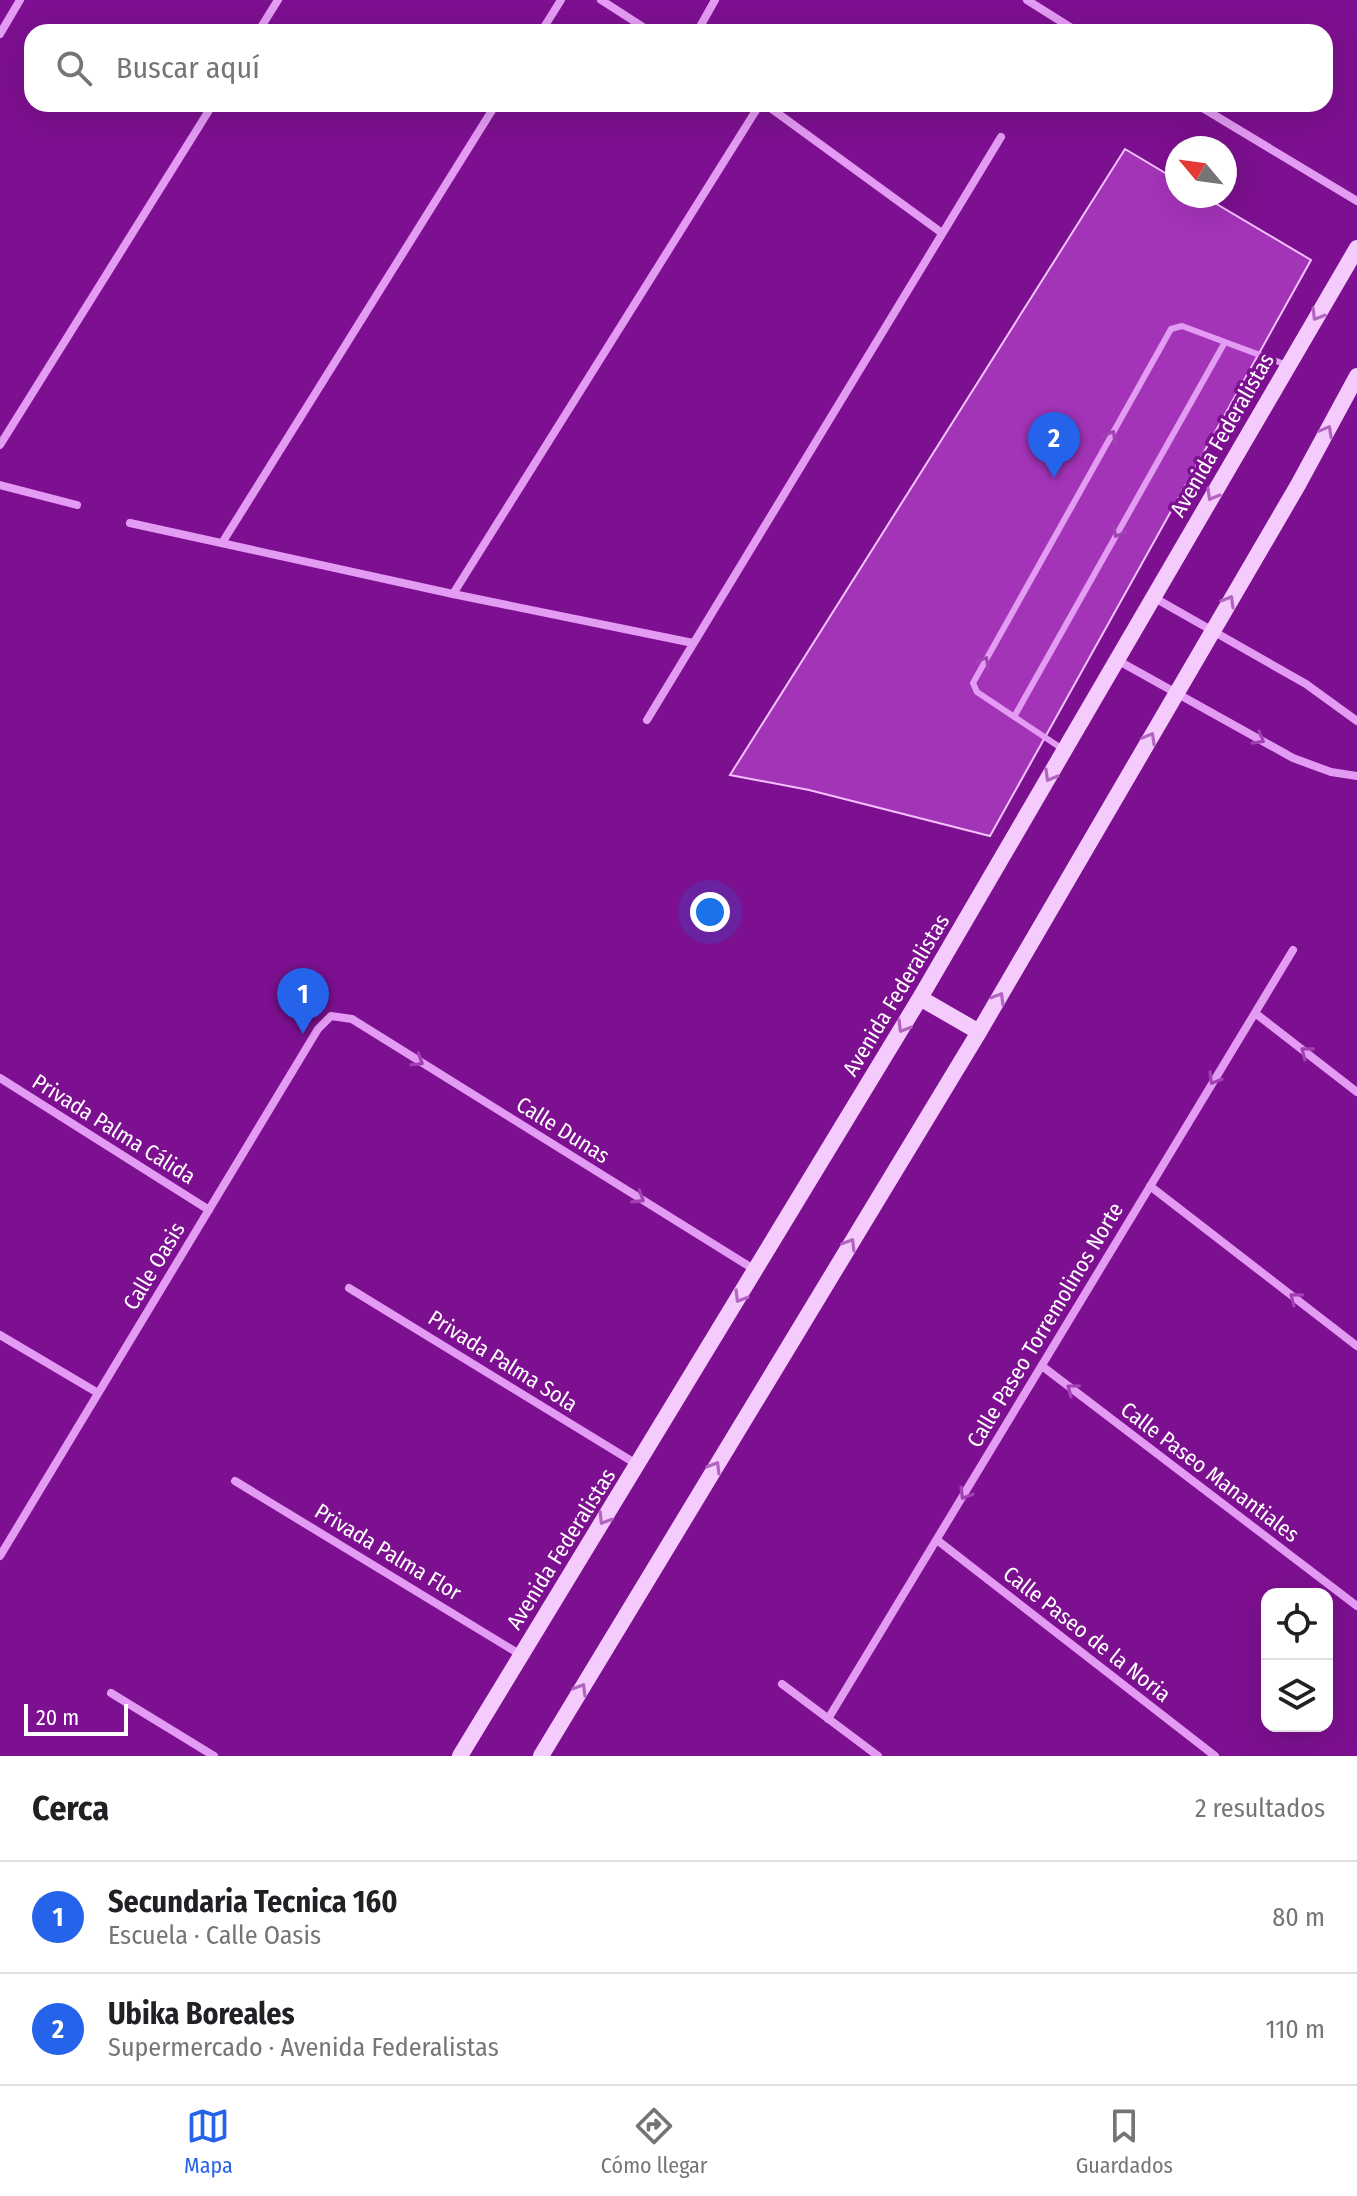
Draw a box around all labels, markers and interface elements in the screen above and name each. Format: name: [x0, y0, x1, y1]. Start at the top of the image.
search box: [24, 24, 1333, 112]
icon: search: [52, 46, 96, 90]
text: Buscar aquí: [116, 50, 260, 86]
north arrow: [1165, 136, 1237, 208]
one-way arrow: [1311, 306, 1327, 321]
street label: Avenida Federalistas: [1164, 348, 1280, 522]
pin: 2: [1028, 412, 1080, 478]
one-way arrow: [1318, 424, 1333, 439]
one-way arrow: [1101, 430, 1117, 444]
one-way arrow: [1206, 486, 1222, 501]
one-way arrow: [1112, 523, 1128, 538]
one-way arrow: [1219, 595, 1235, 610]
one-way arrow: [974, 657, 990, 671]
one-way arrow: [1250, 729, 1265, 745]
one-way arrow: [1140, 733, 1156, 747]
one-way arrow: [1044, 767, 1060, 781]
your location: [690, 892, 730, 932]
street label: Avenida Federalistas: [837, 909, 955, 1081]
pin: 1: [277, 968, 329, 1034]
one-way arrow: [989, 992, 1005, 1007]
one-way arrow: [897, 1018, 913, 1033]
one-way arrow: [1300, 1048, 1315, 1062]
one-way arrow: [409, 1051, 424, 1066]
street label: Privada Palma Cálida: [27, 1068, 201, 1190]
one-way arrow: [1209, 1070, 1224, 1085]
street label: Calle Dunas: [511, 1091, 615, 1169]
one-way arrow: [630, 1188, 645, 1204]
street label: Calle Paseo Torremolinos Norte: [961, 1198, 1129, 1452]
street label: Calle Oasis: [117, 1217, 191, 1315]
one-way arrow: [840, 1238, 856, 1253]
one-way arrow: [734, 1288, 749, 1303]
one-way arrow: [1290, 1293, 1304, 1308]
street label: Privada Palma Sola: [423, 1304, 583, 1418]
one-way arrow: [1066, 1385, 1081, 1399]
street label: Calle Paseo Manantiales: [1115, 1396, 1305, 1548]
one-way arrow: [706, 1461, 721, 1476]
street label: Avenida Federalistas: [501, 1463, 621, 1635]
one-way arrow: [959, 1485, 974, 1500]
street label: Privada Palma Flor: [310, 1498, 466, 1607]
one-way arrow: [599, 1510, 614, 1525]
street label: Calle Paseo de la Noria: [998, 1560, 1176, 1708]
map controls: [1261, 1588, 1333, 1732]
button: locate: [1261, 1588, 1333, 1660]
button: layers: [1261, 1660, 1333, 1732]
one-way arrow: [571, 1683, 587, 1698]
scale bar: [24, 1700, 128, 1736]
text: 20 m: [36, 1704, 79, 1731]
text: Cerca: [32, 1788, 109, 1829]
text: 2 resultados: [1195, 1793, 1325, 1824]
text: Secundaria Tecnica 160: [108, 1884, 398, 1920]
text: 1: [53, 1902, 64, 1933]
text: 80 m: [1272, 1902, 1325, 1933]
text: Escuela · Calle Oasis: [108, 1920, 321, 1951]
text: Ubika Boreales: [108, 1996, 295, 2032]
text: 2: [52, 2014, 64, 2045]
text: 110 m: [1265, 2014, 1325, 2045]
text: Supermercado · Avenida Federalistas: [108, 2032, 499, 2063]
tab: Mapa: [184, 2104, 233, 2179]
tab: Cómo llegar: [601, 2104, 708, 2179]
tab: Guardados: [1076, 2104, 1173, 2179]

